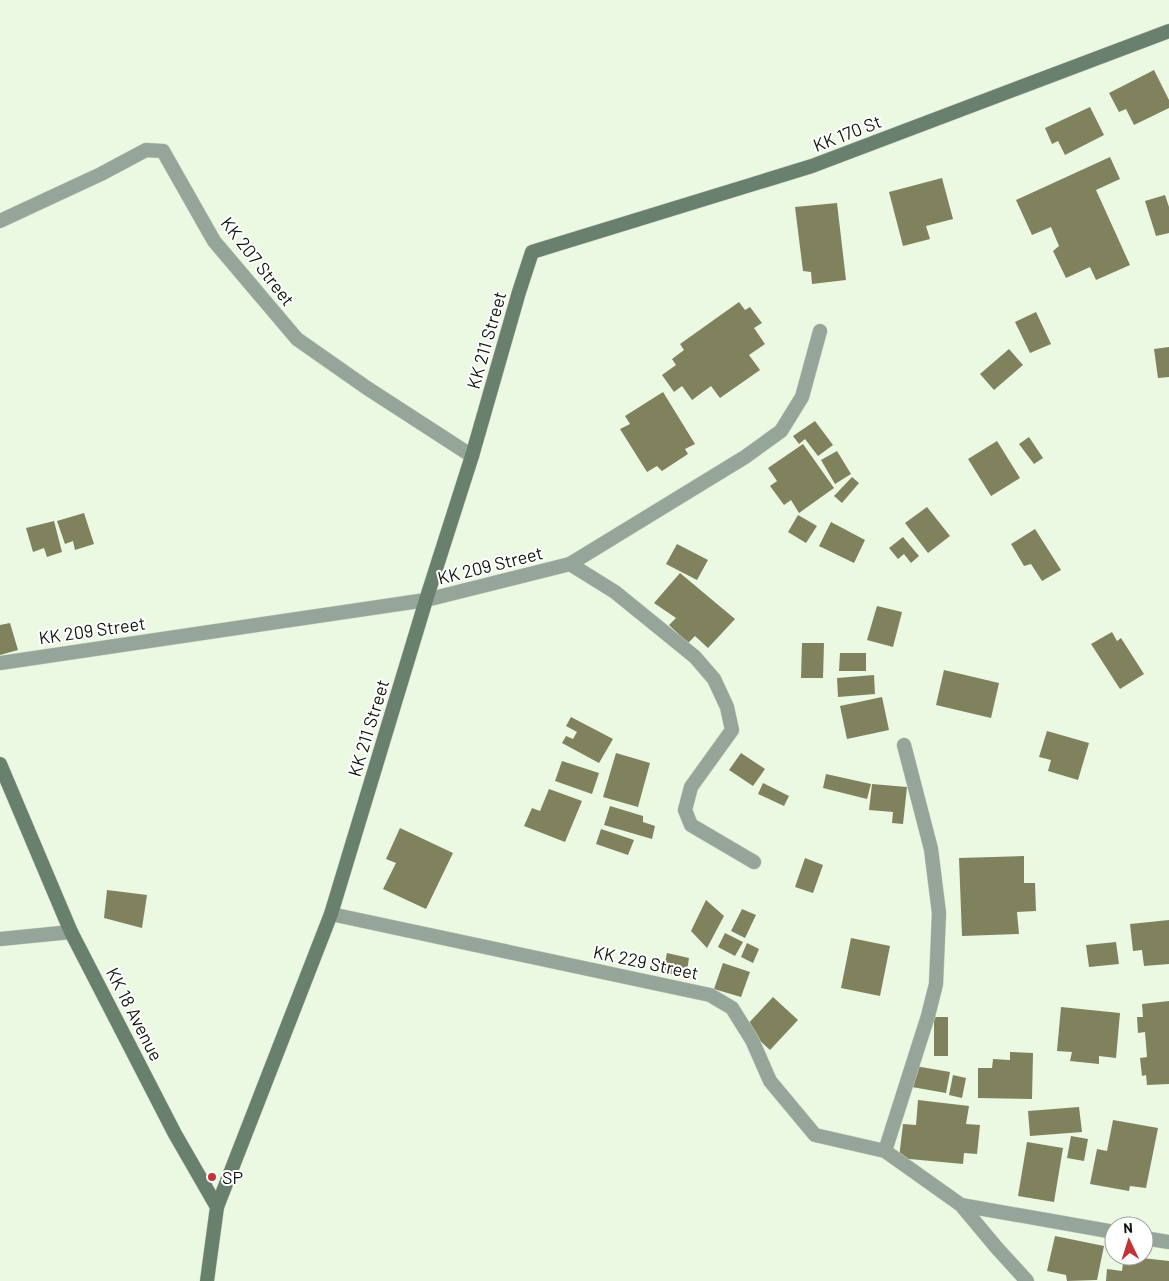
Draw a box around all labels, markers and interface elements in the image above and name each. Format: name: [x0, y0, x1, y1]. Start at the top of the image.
street label: KK 170 St: [810, 110, 884, 156]
street label: KK 207 Street: [216, 212, 300, 310]
street label: KK 211 Street: [462, 289, 510, 391]
street label: KK 209 Street: [435, 541, 545, 589]
street label: KK 209 Street: [37, 612, 147, 648]
street label: KK 211 Street: [343, 677, 393, 779]
street label: KK 229 Street: [591, 940, 701, 984]
street label: KK 18 Avenue: [102, 964, 168, 1064]
place label: SP: [222, 1166, 243, 1188]
marker: SP: [206, 1171, 218, 1183]
north arrow: [1104, 1216, 1154, 1266]
text: N: [1123, 1219, 1133, 1236]

